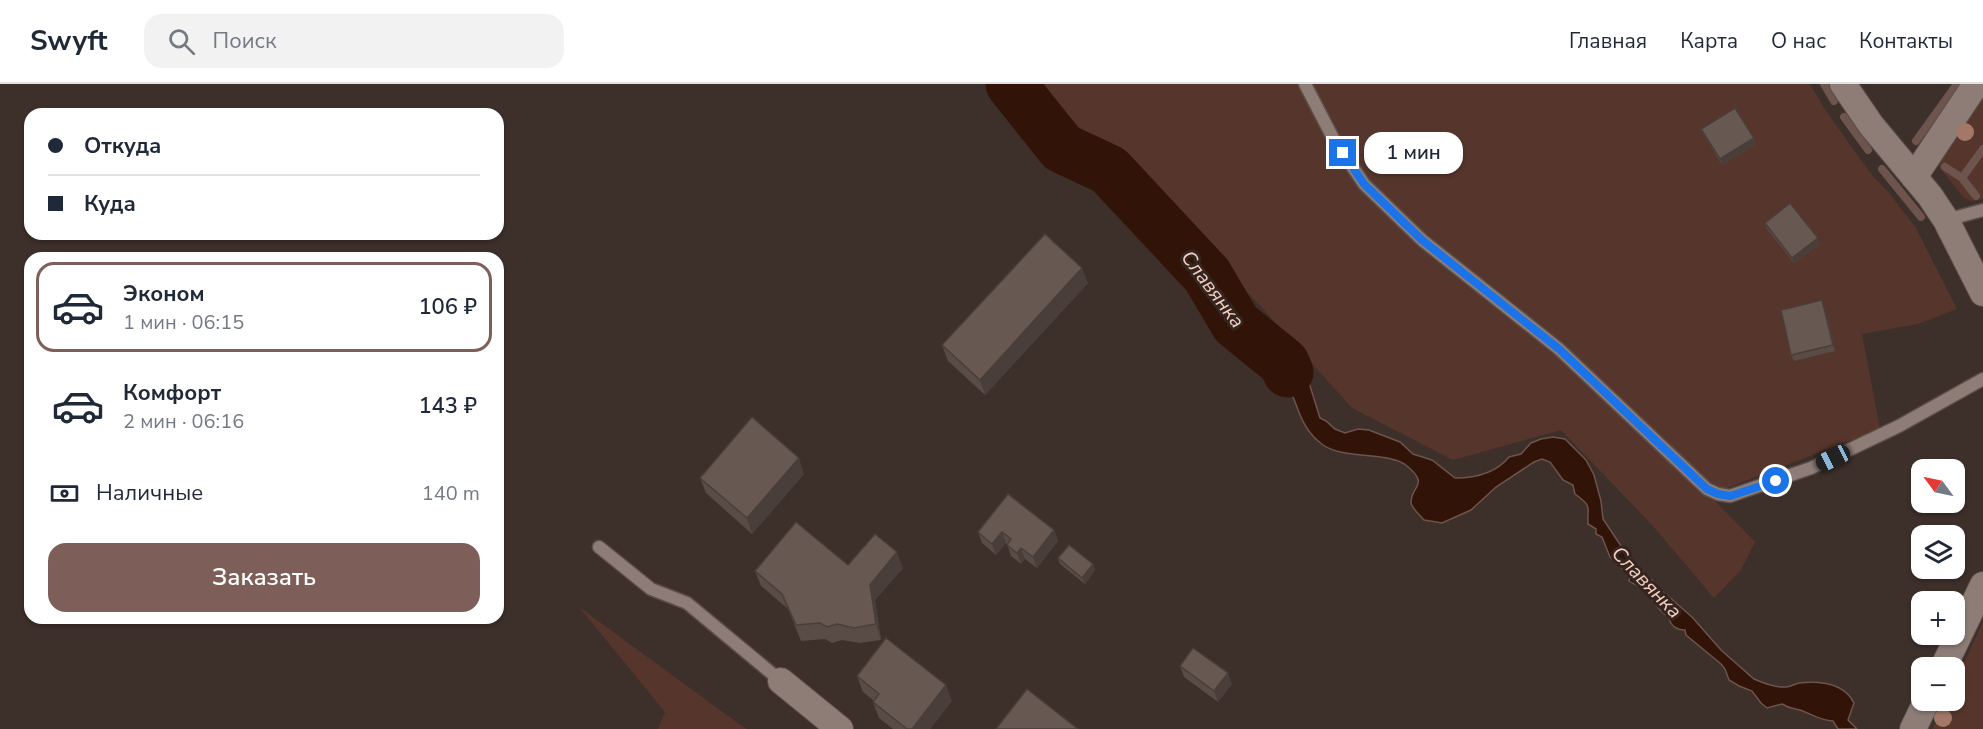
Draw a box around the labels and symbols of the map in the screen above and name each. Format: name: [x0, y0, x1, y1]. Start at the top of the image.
callout: 1 мин: [1364, 132, 1463, 174]
route end: [1329, 139, 1356, 166]
water label: Славянка: [1175, 245, 1251, 334]
car: [1813, 442, 1853, 474]
north arrow: [1911, 459, 1965, 513]
route start: [1762, 467, 1789, 494]
water label: Славянка: [1606, 540, 1688, 624]

